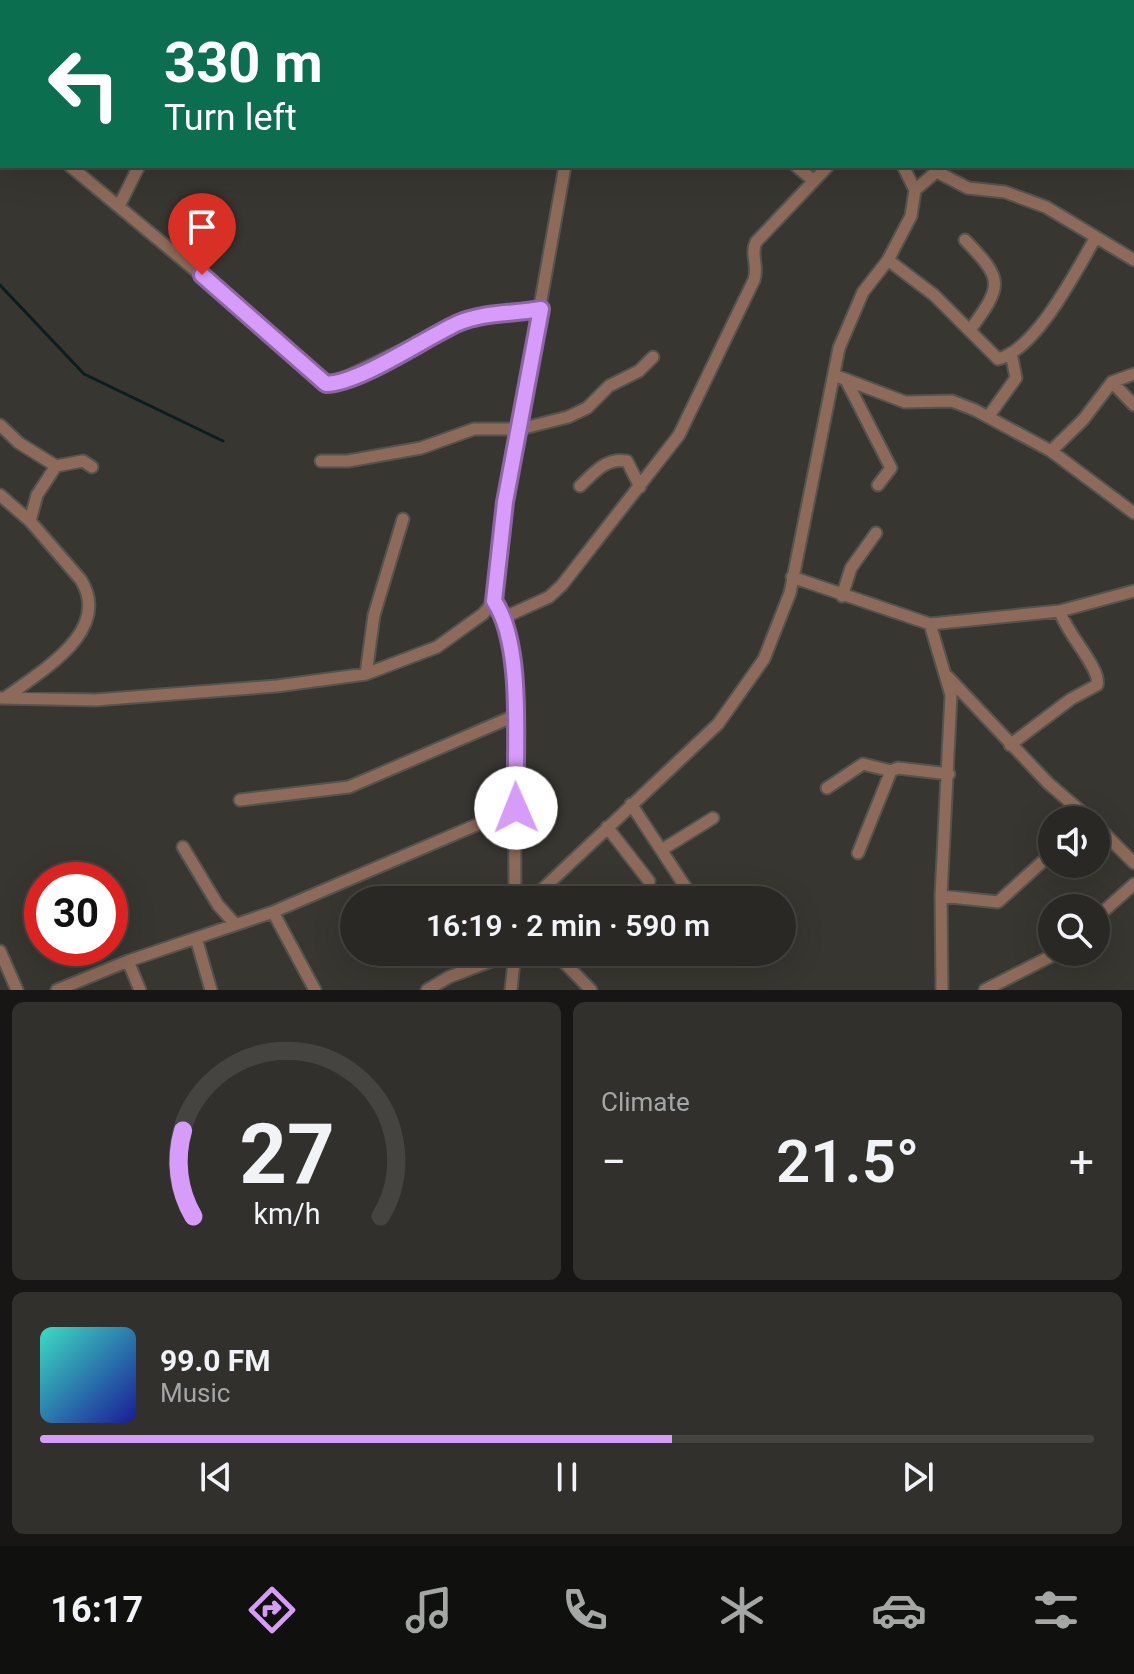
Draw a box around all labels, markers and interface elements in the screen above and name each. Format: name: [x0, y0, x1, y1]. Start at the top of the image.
text: 330 m: [164, 30, 323, 96]
icon: left: [32, 32, 136, 136]
text: Turn left: [164, 97, 297, 139]
pin: [168, 193, 236, 275]
icon: arrive: [180, 205, 224, 249]
position arrow: [474, 766, 558, 850]
map controls: [1038, 806, 1110, 966]
button: sound: [1038, 806, 1110, 878]
speed limit sign: 30: [24, 862, 128, 966]
button: search: [1038, 894, 1110, 966]
text: 16:19 · 2 min · 590 m: [426, 908, 710, 943]
text: Climate: [601, 1087, 690, 1117]
text: 27: [239, 1106, 334, 1203]
text: 21.5°: [776, 1126, 919, 1197]
text: −: [601, 1136, 626, 1188]
text: +: [1069, 1136, 1094, 1188]
text: km/h: [253, 1197, 320, 1231]
text: 99.0 FM: [160, 1343, 271, 1378]
text: Music: [160, 1378, 230, 1408]
icon: previous: [194, 1455, 238, 1499]
icon: pause: [545, 1455, 589, 1499]
icon: next: [896, 1455, 940, 1499]
icon: directions: [244, 1582, 300, 1638]
icon: music: [401, 1582, 457, 1638]
icon: phone: [557, 1582, 613, 1638]
icon: climate: [714, 1582, 770, 1638]
icon: car: [871, 1582, 927, 1638]
icon: filters: [1028, 1582, 1084, 1638]
text: 16:17: [50, 1589, 143, 1631]

